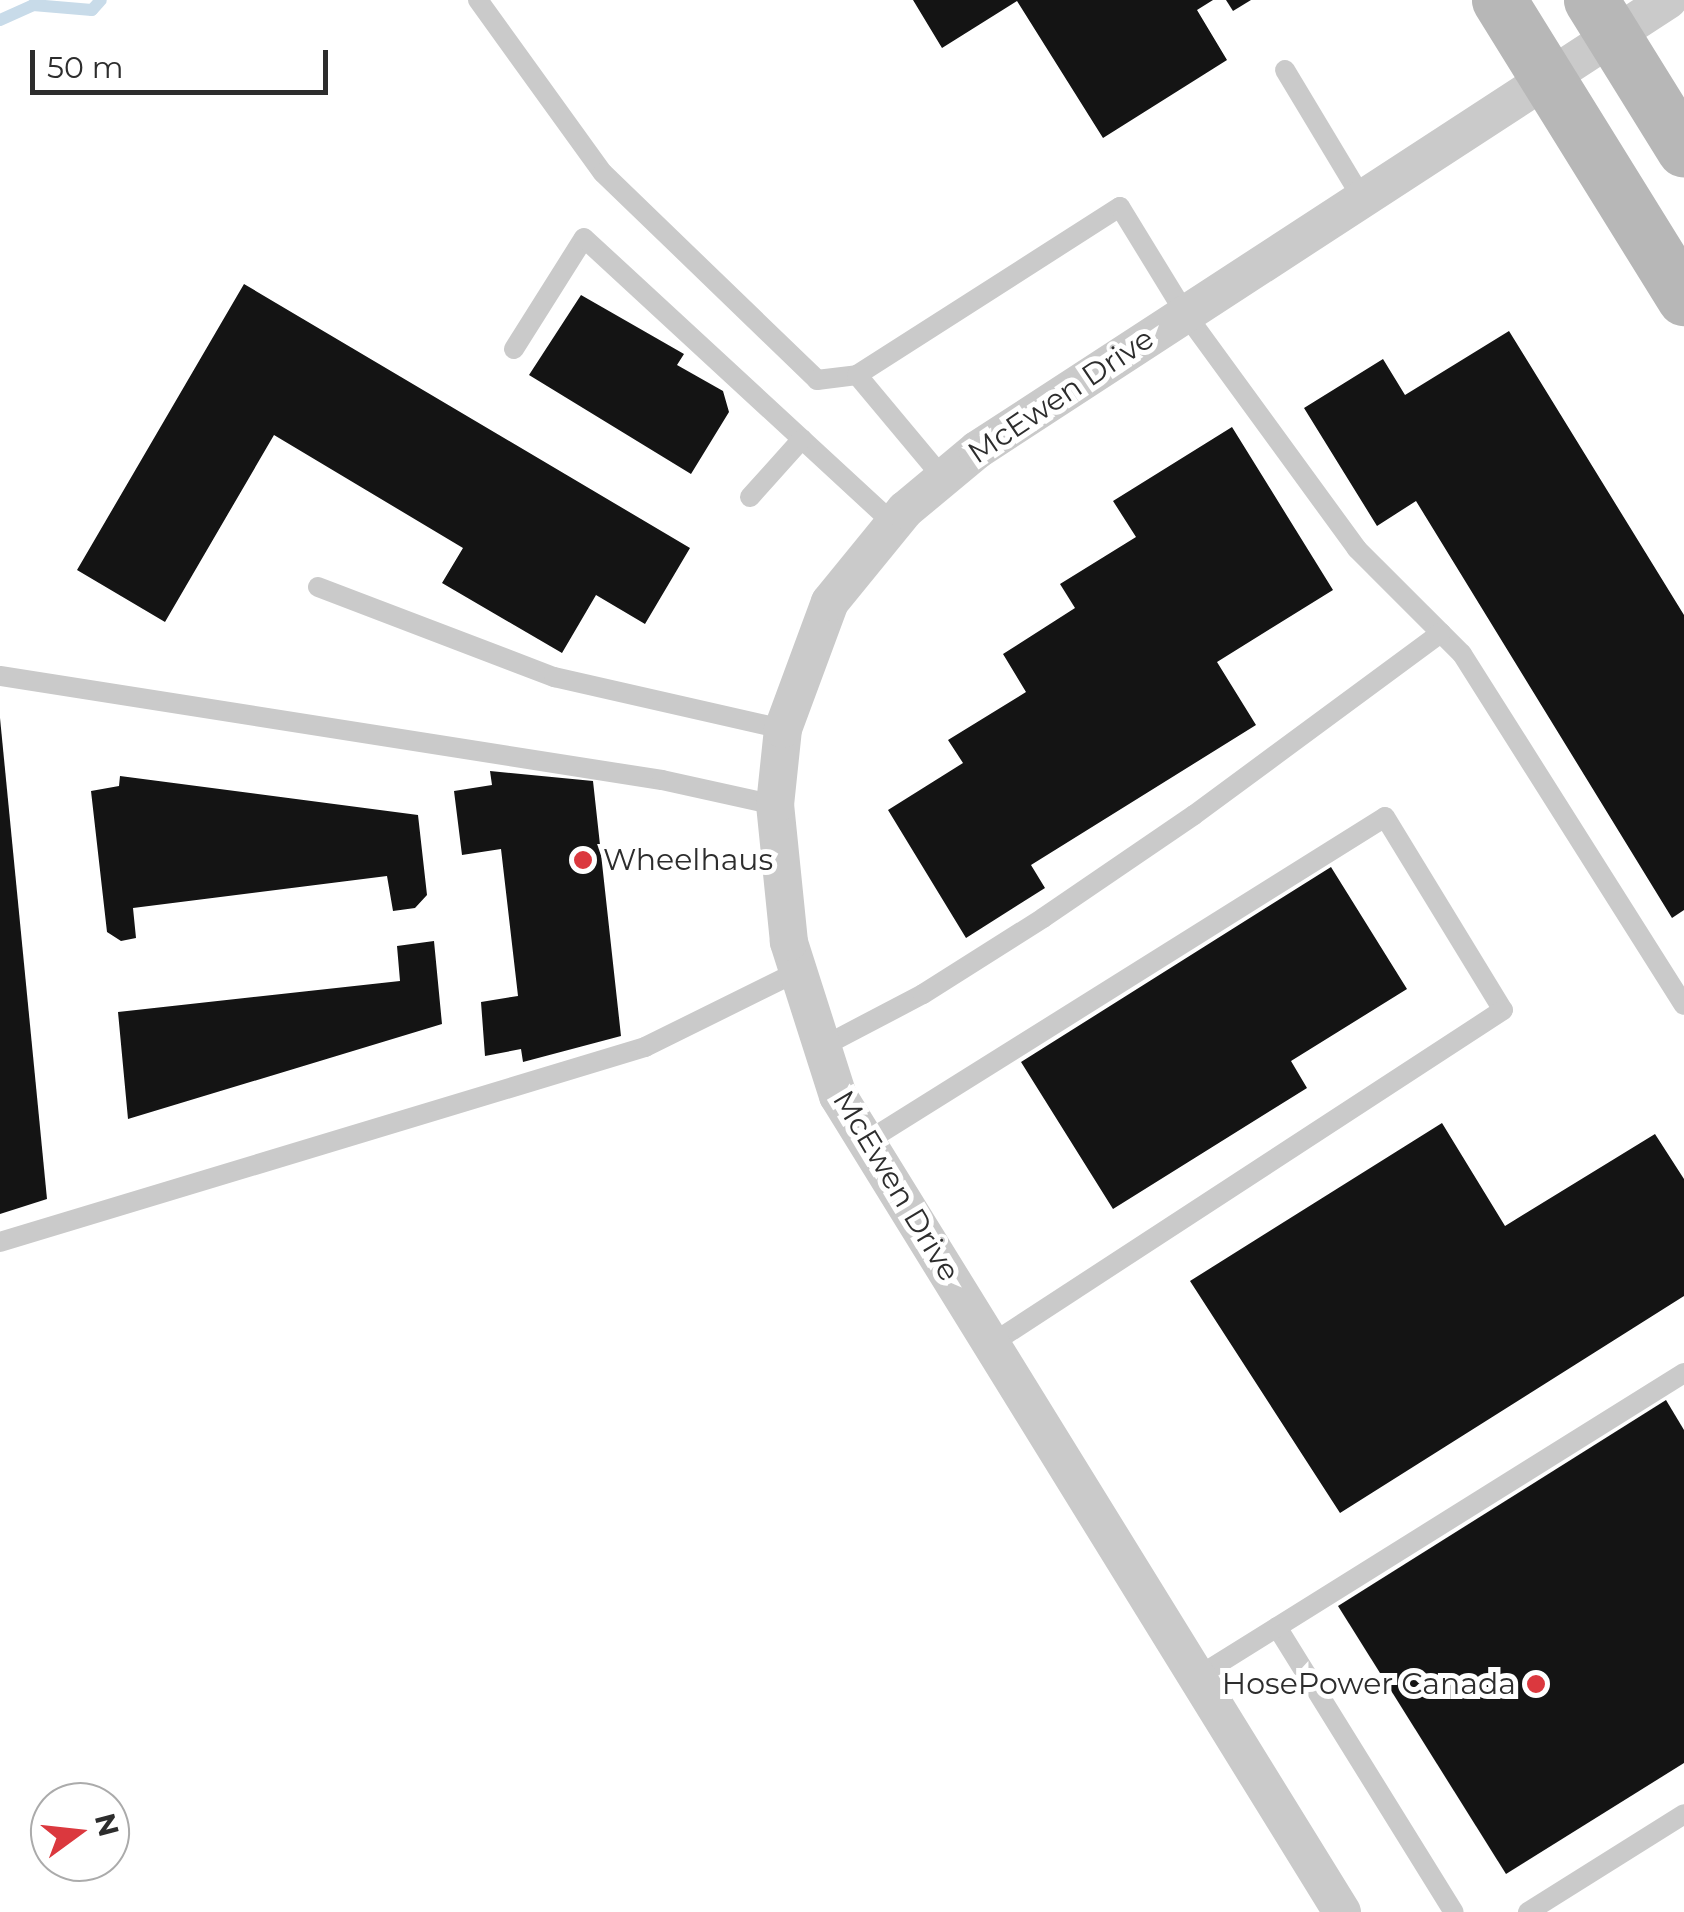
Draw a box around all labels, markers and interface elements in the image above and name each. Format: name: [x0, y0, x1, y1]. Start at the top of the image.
scale bar: [35, 30, 332, 92]
text: 50 m: [47, 49, 124, 86]
street label: McEwen Drive: [961, 321, 1161, 471]
place label: Wheelhaus: [603, 842, 773, 878]
marker: Wheelhaus: [572, 849, 594, 871]
street label: McEwen Drive: [825, 1084, 967, 1288]
place label: HosePower Canada: [1222, 1666, 1516, 1702]
marker: HosePower Canada: [1525, 1673, 1547, 1695]
north arrow: [30, 1782, 130, 1882]
text: N: [88, 1809, 126, 1840]

